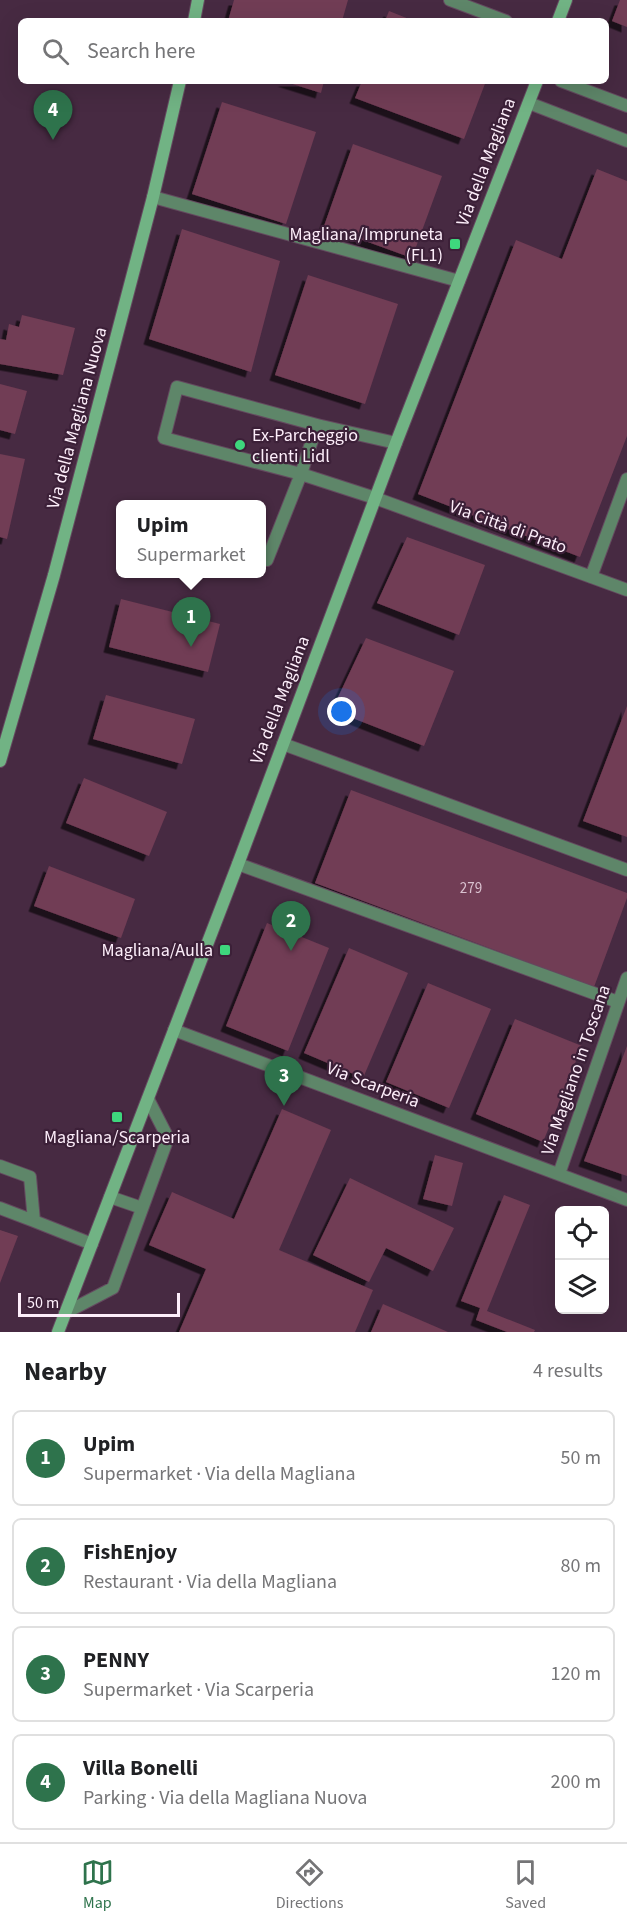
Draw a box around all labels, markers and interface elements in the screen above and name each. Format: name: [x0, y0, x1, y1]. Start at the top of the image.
search box: [18, 18, 609, 84]
icon: search: [39, 35, 72, 68]
text: Search here: [87, 35, 195, 67]
pin: 4: [34, 90, 72, 140]
street label: Via della Magliana: [450, 94, 522, 230]
place label: Magliana/Impruneta (FL1): [289, 222, 443, 268]
marker: Magliana/Impruneta (FL1): [448, 237, 462, 251]
street label: Via della Magliana Nuova: [41, 324, 113, 512]
place label: Ex-Parcheggio clienti Lidl: [252, 423, 358, 469]
marker: Ex-Parcheggio clienti Lidl: [233, 438, 247, 452]
street label: Via Città di Prato: [446, 494, 570, 560]
popup: [116, 500, 266, 578]
text: Upim: [136, 509, 189, 541]
text: Supermarket: [136, 541, 246, 569]
pin: 1: [172, 598, 210, 647]
street label: Via della Magliana: [244, 632, 316, 768]
your location: [327, 697, 356, 726]
house number: 279: [460, 878, 482, 899]
pin: 2: [272, 902, 310, 951]
place label: Magliana/Aulla: [101, 938, 213, 963]
marker: Magliana/Aulla: [218, 943, 232, 957]
street label: Via Magliano in Toscana: [535, 982, 617, 1158]
pin: 3: [264, 1056, 304, 1106]
street label: Via Scarperia: [323, 1056, 423, 1114]
marker: Magliana/Scarperia: [110, 1110, 124, 1124]
place label: Magliana/Scarperia: [44, 1125, 190, 1150]
map controls: [555, 1206, 609, 1314]
button: locate: [555, 1206, 609, 1260]
button: layers: [555, 1260, 609, 1314]
scale bar: [18, 1290, 180, 1318]
text: 50 m: [27, 1292, 59, 1314]
text: Nearby: [24, 1353, 107, 1390]
text: 4 results: [533, 1357, 603, 1385]
text: Upim: [83, 1428, 135, 1460]
text: 1: [40, 1444, 51, 1472]
text: 50 m: [561, 1444, 601, 1472]
text: Supermarket · Via della Magliana: [83, 1460, 356, 1488]
text: FishEnjoy: [83, 1536, 177, 1568]
text: 2: [40, 1552, 51, 1580]
text: 80 m: [561, 1552, 601, 1580]
text: Restaurant · Via della Magliana: [83, 1568, 337, 1596]
text: PENNY: [83, 1644, 149, 1676]
text: 3: [40, 1660, 51, 1688]
text: 120 m: [551, 1660, 601, 1688]
text: Supermarket · Via Scarperia: [83, 1676, 314, 1704]
text: Villa Bonelli: [83, 1752, 198, 1784]
text: 4: [40, 1768, 51, 1796]
text: 200 m: [551, 1768, 601, 1796]
text: Parking · Via della Magliana Nuova: [83, 1784, 367, 1812]
tab: Map: [81, 1856, 114, 1914]
tab: Directions: [276, 1856, 343, 1914]
tab: Saved: [505, 1856, 546, 1914]

